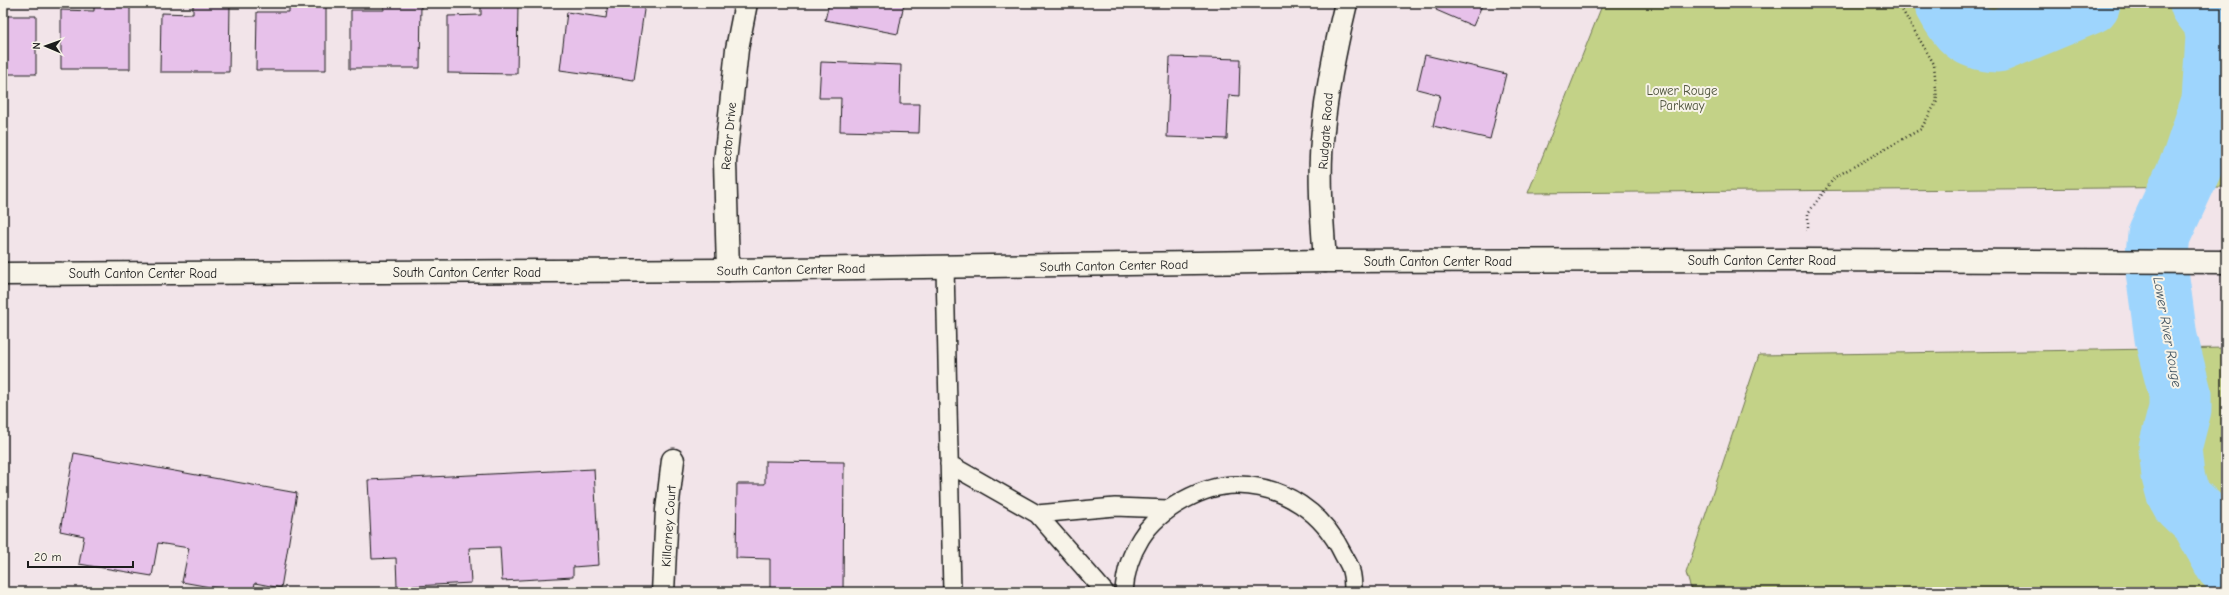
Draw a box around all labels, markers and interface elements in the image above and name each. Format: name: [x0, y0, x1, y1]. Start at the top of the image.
north arrow: [26, 26, 66, 66]
text: N: [30, 42, 43, 49]
park label: Lower Rouge Parkway: [1646, 83, 1718, 113]
street label: Rudgate Road: [1315, 92, 1336, 170]
street label: Rector Drive: [718, 101, 739, 171]
street label: South Canton Center Road: [1688, 253, 1836, 268]
street label: South Canton Center Road: [1364, 254, 1512, 269]
street label: South Canton Center Road: [1040, 257, 1188, 274]
street label: South Canton Center Road: [717, 261, 865, 278]
street label: South Canton Center Road: [393, 265, 541, 280]
street label: South Canton Center Road: [69, 266, 217, 281]
water label: Lower River Rouge: [2149, 276, 2186, 389]
street label: Killarney Court: [658, 483, 679, 567]
scale bar: [28, 543, 133, 569]
text: 20 m: [34, 550, 62, 564]

